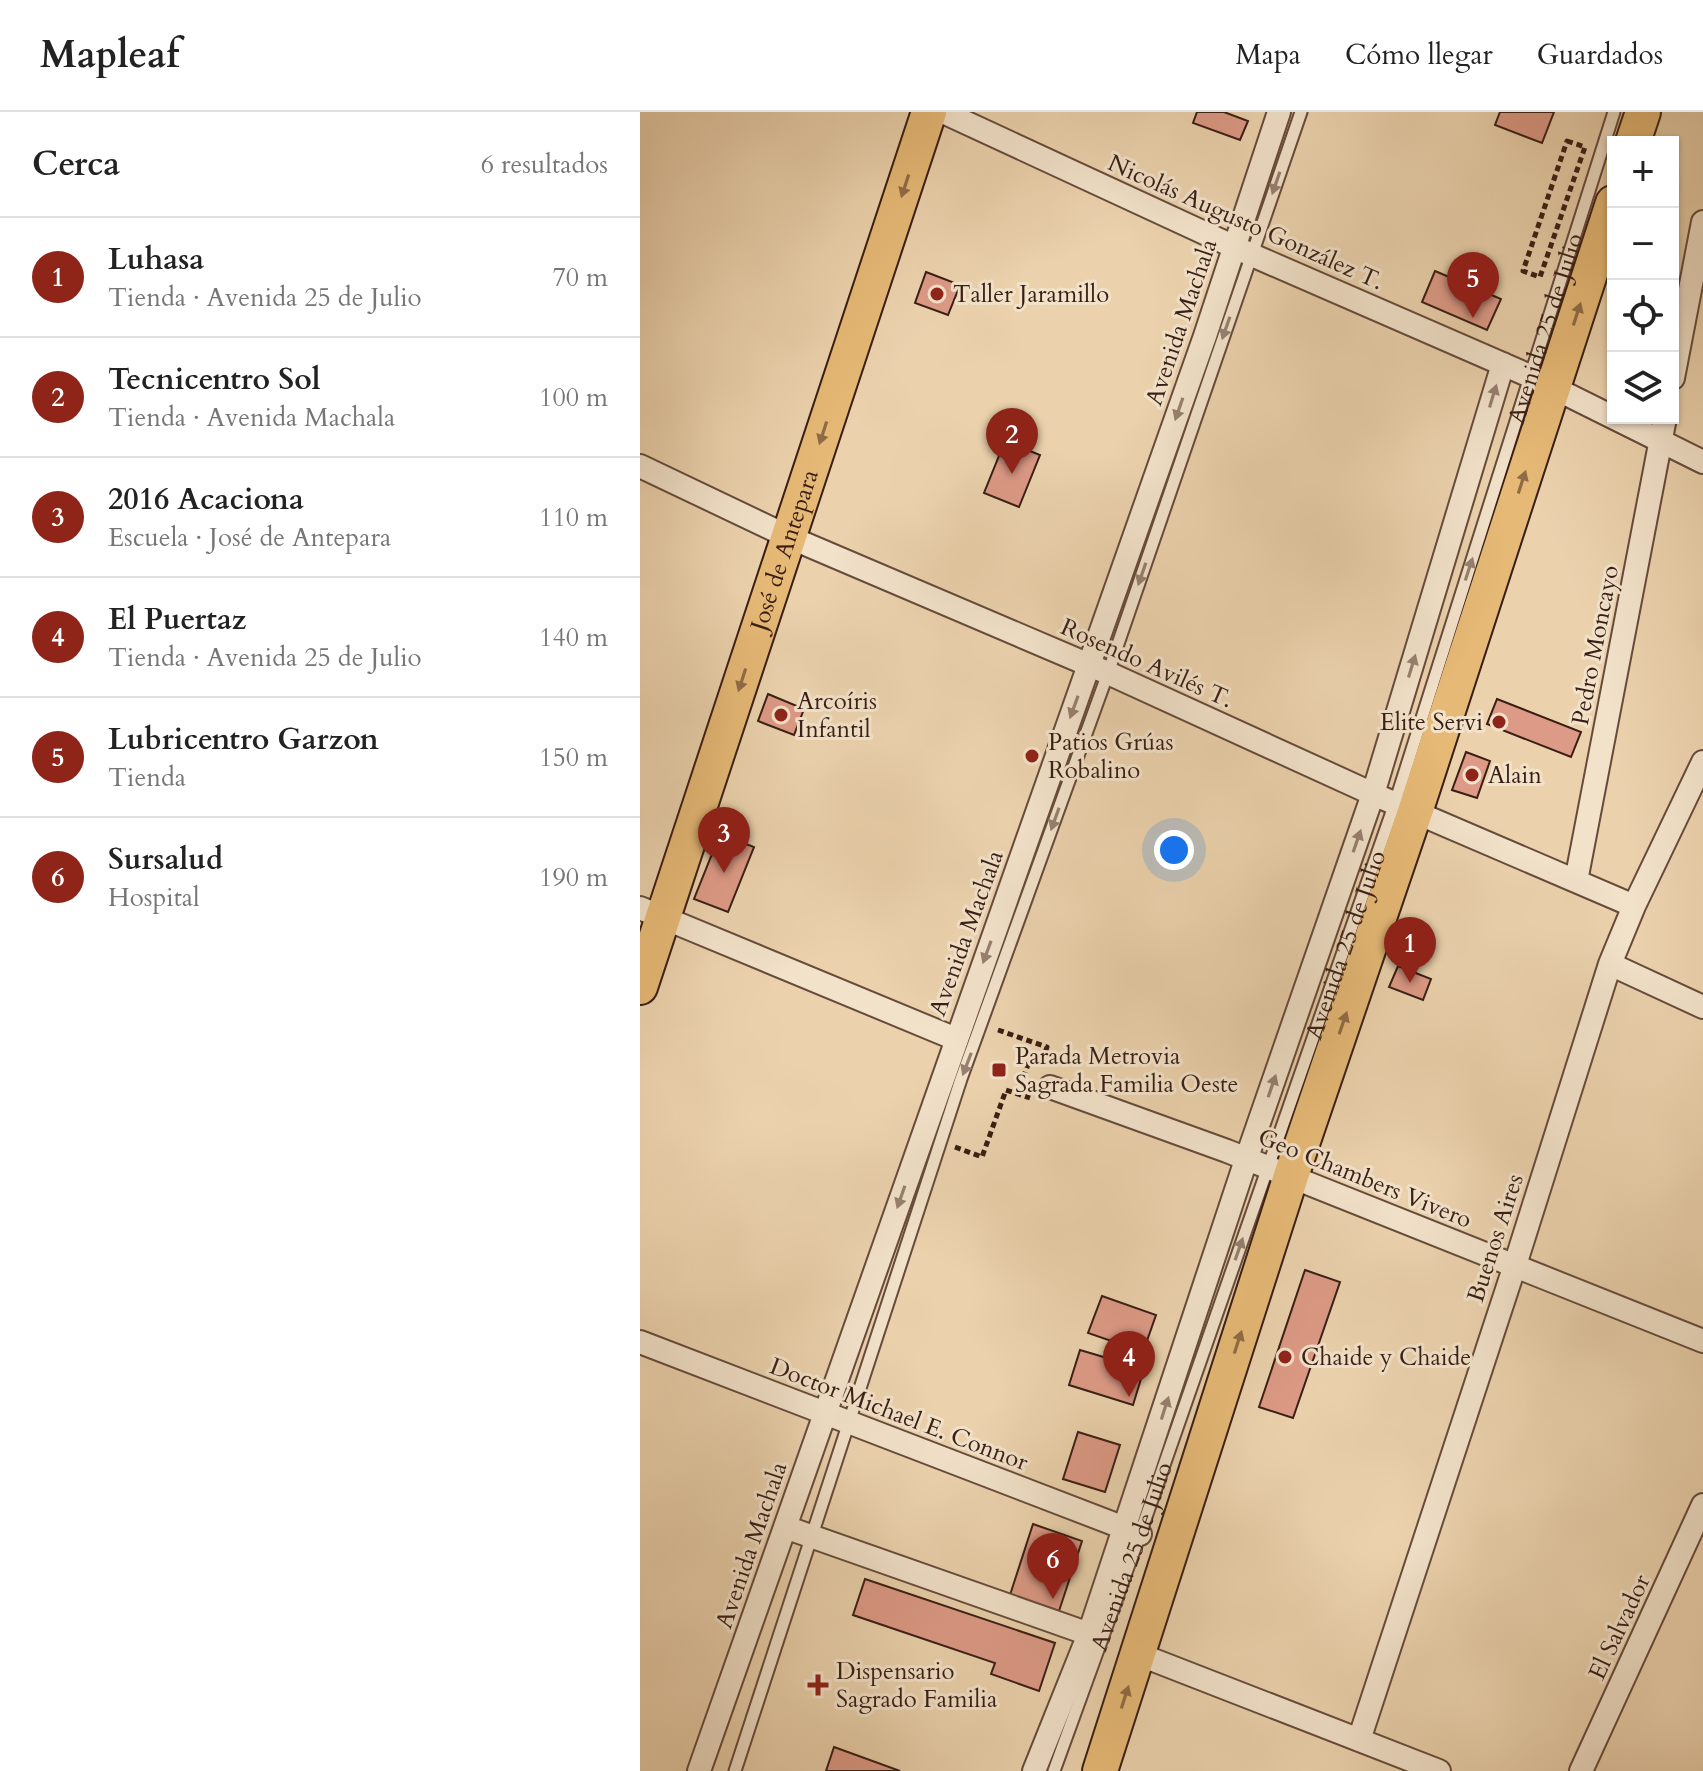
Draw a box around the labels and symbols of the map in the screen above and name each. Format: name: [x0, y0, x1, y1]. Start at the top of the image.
street label: Nicolás Augusto González T.: [1103, 147, 1389, 298]
one-way arrow: [1270, 172, 1282, 196]
one-way arrow: [898, 174, 910, 198]
street label: Avenida 25 de Julio: [1500, 229, 1592, 428]
street label: Avenida Machala: [1138, 234, 1226, 410]
pin: 5: [1447, 252, 1499, 318]
place label: Taller Jaramillo: [953, 278, 1109, 311]
marker: Taller Jaramillo: [928, 285, 946, 303]
one-way arrow: [1571, 302, 1583, 326]
one-way arrow: [1220, 317, 1232, 341]
one-way arrow: [1487, 384, 1500, 408]
one-way arrow: [1173, 397, 1185, 421]
pin: 2: [986, 408, 1038, 474]
one-way arrow: [816, 421, 829, 445]
street label: José de Antepara: [742, 465, 827, 638]
one-way arrow: [1516, 470, 1528, 494]
one-way arrow: [1463, 556, 1476, 580]
street label: Pedro Moncayo: [1564, 562, 1627, 728]
one-way arrow: [1135, 563, 1147, 587]
street label: Rosendo Avilés T.: [1055, 611, 1238, 716]
one-way arrow: [1406, 654, 1419, 678]
one-way arrow: [735, 668, 747, 692]
place label: Arcoíris Infantil: [797, 685, 877, 746]
one-way arrow: [1067, 695, 1080, 719]
marker: Arcoíris Infantil: [772, 706, 790, 724]
place label: Elite Servi: [1380, 706, 1483, 739]
marker: Elite Servi: [1490, 713, 1508, 731]
place label: Patios Grúas Robalino: [1048, 726, 1174, 787]
marker: Patios Grúas Robalino: [1023, 747, 1041, 765]
place label: Alain: [1488, 759, 1542, 792]
marker: Alain: [1463, 766, 1481, 784]
pin: 3: [698, 807, 750, 873]
one-way arrow: [1049, 808, 1061, 832]
one-way arrow: [1352, 828, 1364, 852]
your location: [1154, 830, 1194, 870]
street label: Avenida Machala: [921, 845, 1012, 1021]
street label: Avenida 25 de Julio: [1298, 846, 1394, 1044]
pin: 1: [1384, 917, 1436, 983]
one-way arrow: [980, 940, 992, 964]
one-way arrow: [1338, 1010, 1350, 1034]
place label: Parada Metrovia Sagrada Familia Oeste: [1015, 1040, 1238, 1101]
one-way arrow: [960, 1052, 973, 1076]
marker: Parada Metrovia Sagrada Familia Oeste: [990, 1061, 1008, 1079]
one-way arrow: [1266, 1074, 1278, 1098]
street label: Geo Chambers Vivero: [1253, 1121, 1477, 1236]
street label: Buenos Aires: [1459, 1170, 1532, 1306]
one-way arrow: [894, 1186, 906, 1210]
one-way arrow: [1233, 1236, 1245, 1260]
one-way arrow: [1232, 1330, 1245, 1354]
pin: 4: [1103, 1331, 1155, 1397]
place label: Chaide y Chaide: [1301, 1341, 1471, 1374]
marker: Chaide y Chaide: [1276, 1348, 1294, 1366]
street label: Doctor Michael E. Connor: [765, 1350, 1033, 1479]
one-way arrow: [1159, 1396, 1172, 1420]
street label: Avenida Machala: [708, 1457, 796, 1633]
street label: Avenida 25 de Julio: [1083, 1458, 1181, 1656]
pin: 6: [1027, 1533, 1079, 1599]
street label: El Salvador: [1581, 1569, 1658, 1685]
place label: Dispensario Sagrado Familia: [836, 1655, 998, 1716]
marker: Dispensario Sagrado Familia: [807, 1674, 829, 1696]
one-way arrow: [1119, 1684, 1131, 1708]

